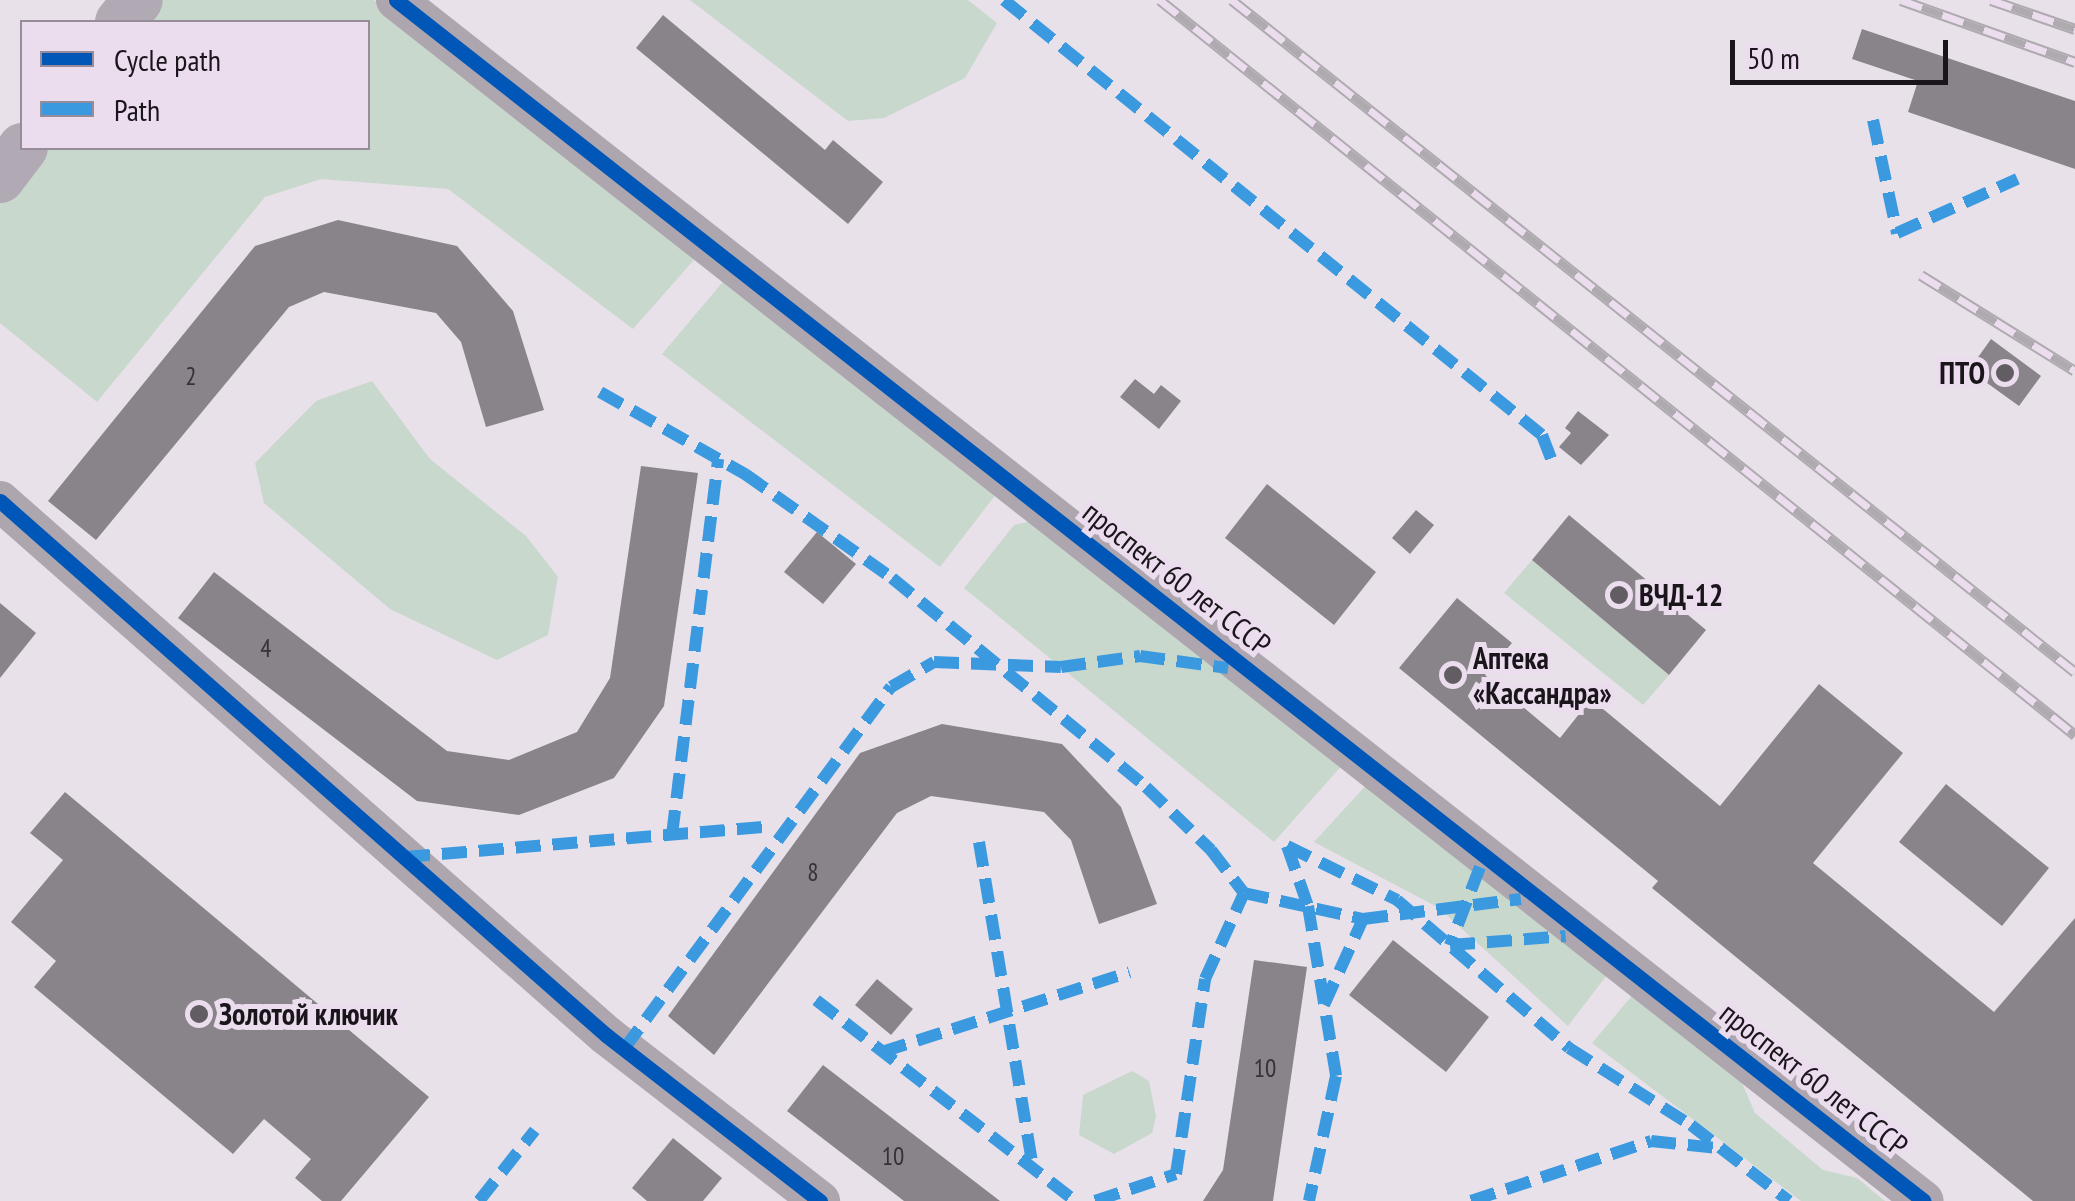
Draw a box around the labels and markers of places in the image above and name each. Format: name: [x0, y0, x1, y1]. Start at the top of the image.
place label: ПТО: [1939, 355, 1985, 391]
marker: ПТО: [1994, 362, 2016, 384]
place label: ВЧД-12: [1639, 577, 1723, 613]
marker: ВЧД-12: [1608, 584, 1630, 606]
place label: Аптека «Кассандра»: [1473, 640, 1612, 710]
marker: Аптека «Кассандра»: [1442, 664, 1464, 686]
place label: Золотой ключик: [219, 996, 398, 1032]
marker: Золотой ключик: [188, 1003, 210, 1025]

